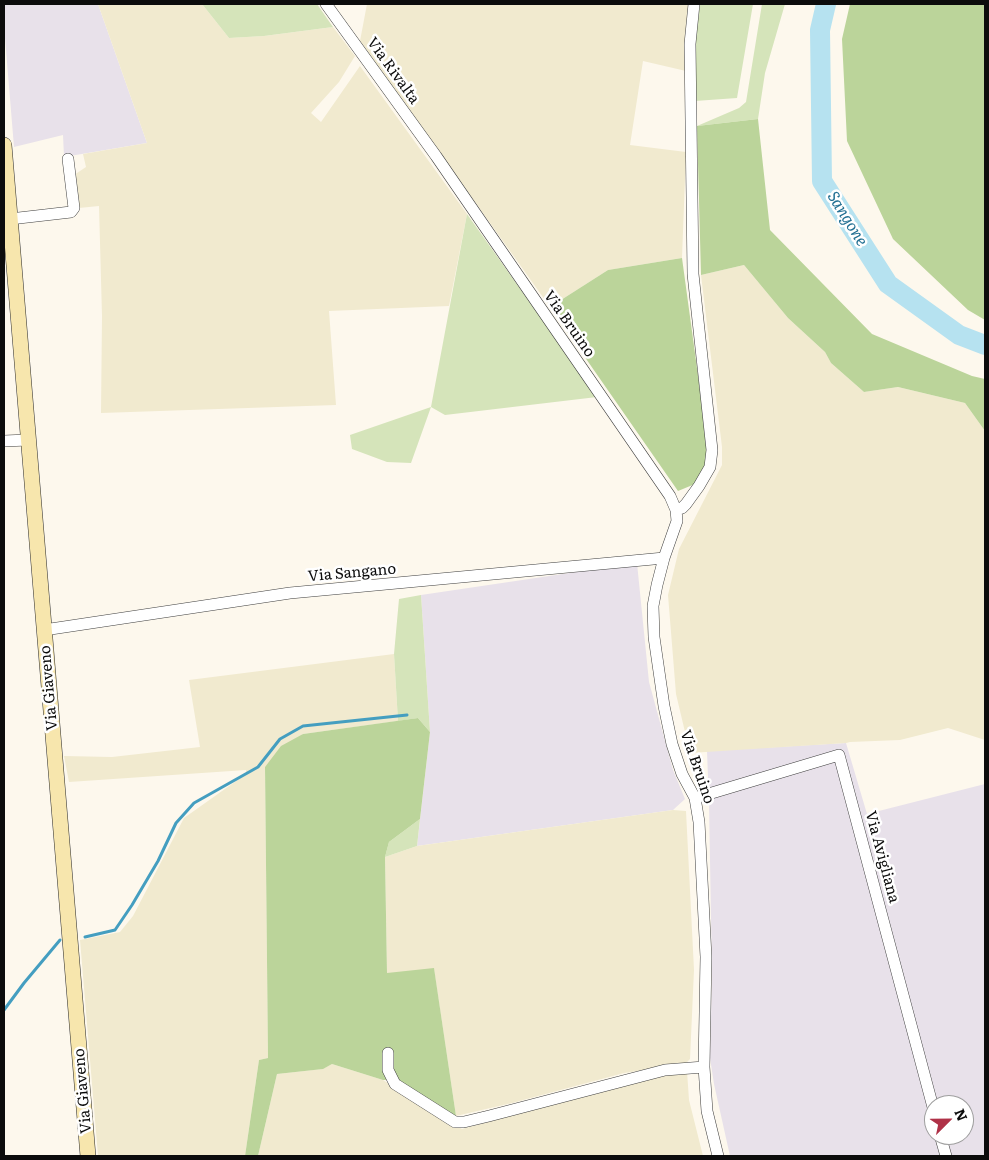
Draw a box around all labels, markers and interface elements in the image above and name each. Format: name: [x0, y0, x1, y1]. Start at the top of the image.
street label: Via Rivalta: [363, 34, 423, 108]
water label: Sangone: [823, 188, 871, 250]
street label: Via Bruino: [540, 287, 598, 361]
street label: Via Sangano: [307, 560, 397, 586]
street label: Via Giaveno: [36, 645, 62, 731]
street label: Via Bruino: [676, 728, 718, 806]
street label: Via Avigliana: [861, 809, 903, 905]
street label: Via Giaveno: [70, 1048, 96, 1134]
north arrow: [924, 1095, 974, 1145]
text: N: [950, 1105, 973, 1124]

